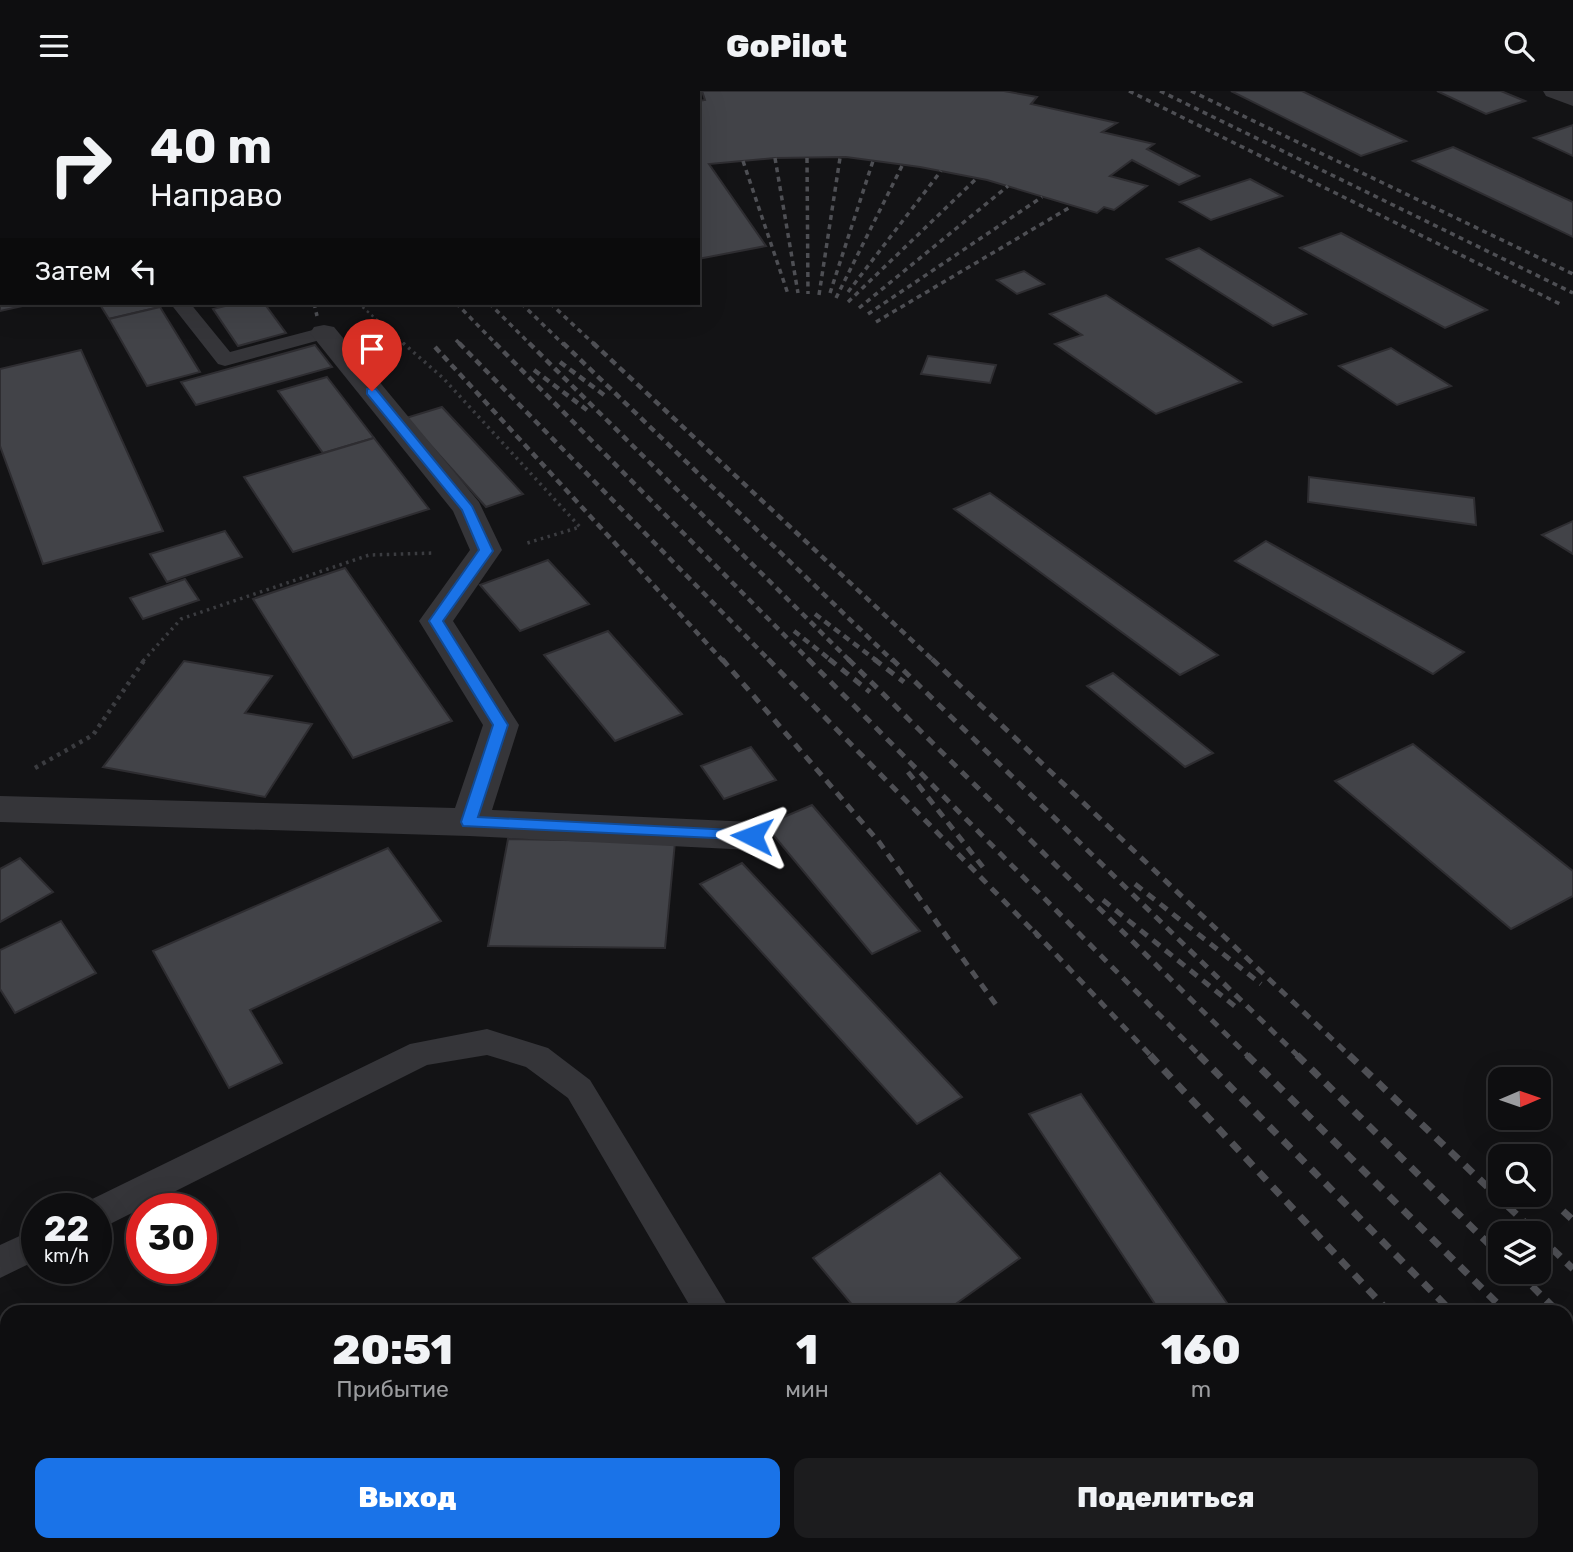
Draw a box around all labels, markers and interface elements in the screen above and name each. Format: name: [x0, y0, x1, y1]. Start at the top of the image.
icon: menu: [35, 27, 73, 65]
text: GoPilot: [726, 27, 847, 65]
icon: search: [1500, 27, 1538, 65]
text: 40 m: [150, 117, 272, 175]
icon: right: [35, 119, 126, 210]
text: Направо: [150, 176, 283, 214]
icon: left: [125, 252, 163, 290]
text: Затем: [35, 256, 111, 287]
pin: [342, 319, 402, 391]
icon: arrive: [353, 330, 391, 368]
position arrow: [715, 799, 789, 873]
north arrow: [1488, 1067, 1550, 1131]
map controls: [1488, 1067, 1551, 1284]
button: search: [1488, 1144, 1551, 1207]
speed limit sign: 30: [126, 1193, 217, 1284]
text: 22: [44, 1208, 89, 1250]
button: layers: [1488, 1221, 1551, 1284]
text: km/h: [44, 1245, 89, 1267]
text: 20:51: [332, 1325, 453, 1375]
text: 1: [796, 1325, 818, 1375]
text: 160: [1161, 1325, 1241, 1375]
text: Прибытие: [336, 1375, 449, 1403]
text: мин: [785, 1375, 829, 1403]
text: m: [1191, 1375, 1211, 1403]
button: Выход: [35, 1458, 780, 1538]
button: Поделиться: [794, 1458, 1538, 1538]

